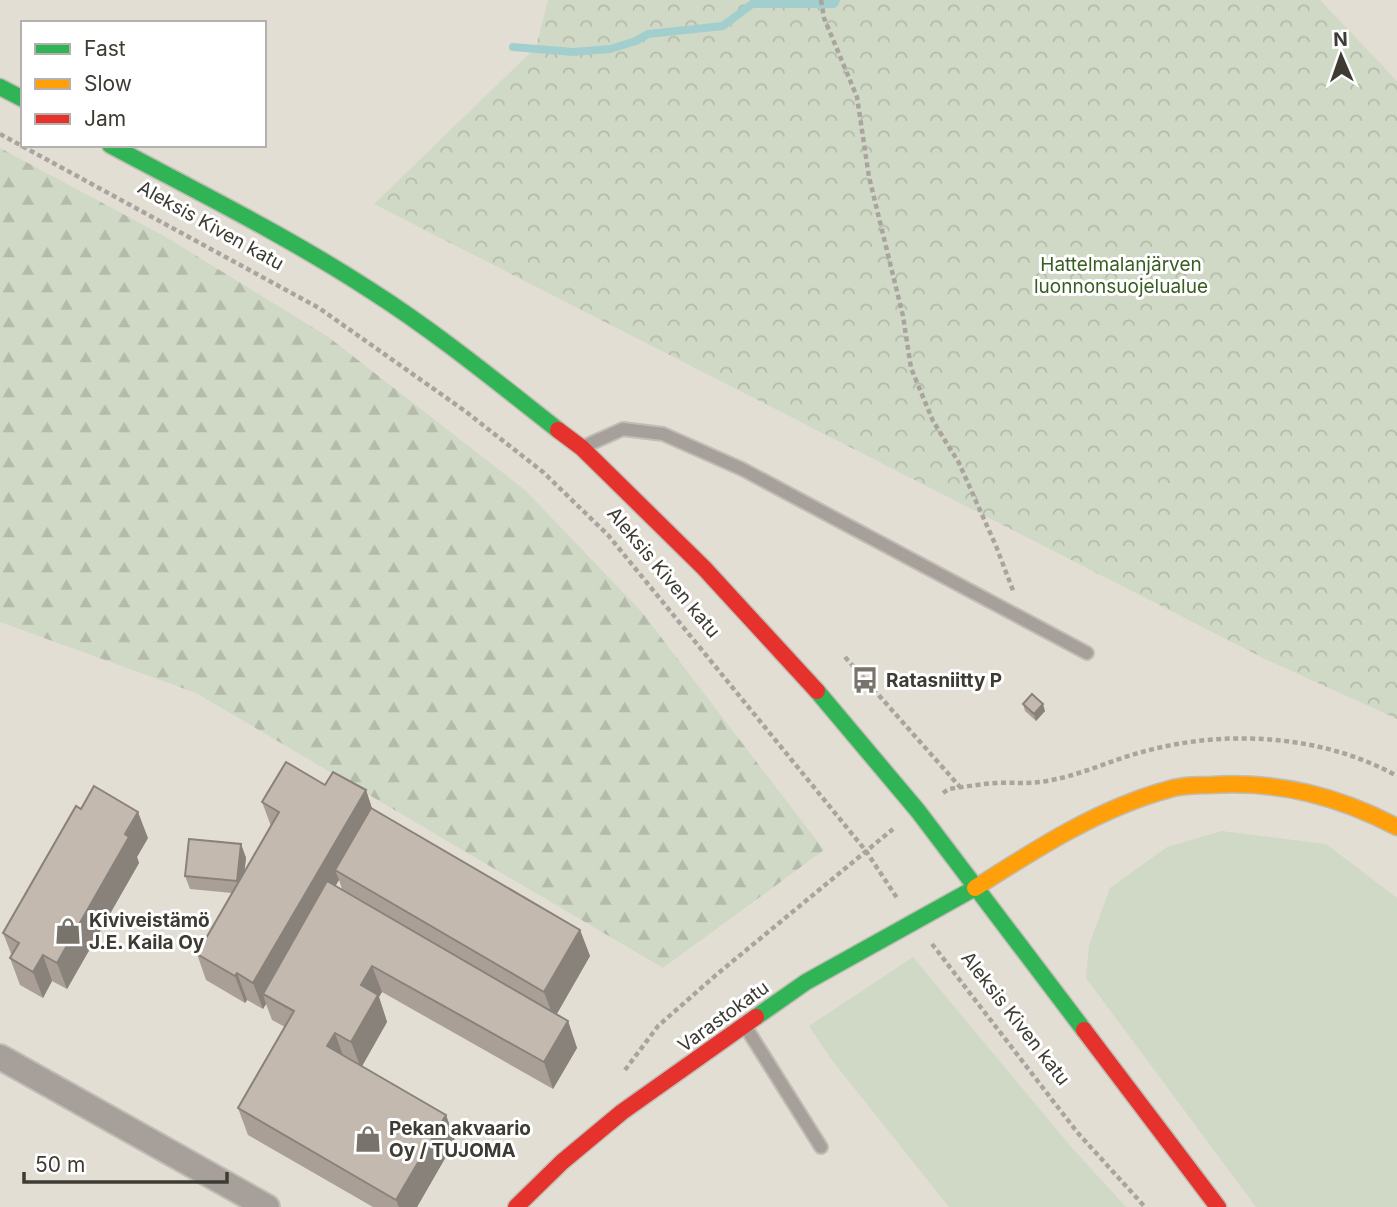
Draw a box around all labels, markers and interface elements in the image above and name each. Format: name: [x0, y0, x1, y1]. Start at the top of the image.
legend: [21, 21, 266, 147]
north arrow: [1306, 21, 1376, 91]
text: N: [1333, 28, 1348, 51]
text: Fast: [84, 36, 126, 61]
text: Slow: [84, 71, 132, 96]
text: Jam: [84, 106, 126, 131]
street label: Aleksis Kiven katu: [134, 176, 288, 275]
park label: Hattelmalanjärven luonnonsuojelualue: [1034, 253, 1208, 298]
street label: Aleksis Kiven katu: [602, 502, 725, 642]
bus stop icon: Ratasniitty P: [850, 665, 880, 695]
place label: Ratasniitty P: [886, 669, 1002, 692]
place label: Kiviveistämö J.E. Kaila Oy: [89, 909, 210, 954]
shop icon: Kiviveistämö J.E. Kaila Oy: [53, 916, 83, 946]
street label: Aleksis Kiven katu: [956, 947, 1075, 1090]
street label: Varastokatu: [673, 976, 773, 1057]
place label: Pekan akvaario Oy / TUJOMA: [389, 1117, 531, 1162]
shop icon: Pekan akvaario Oy / TUJOMA: [353, 1124, 383, 1154]
scale bar: [24, 1140, 228, 1184]
text: 50 m: [35, 1152, 85, 1177]

